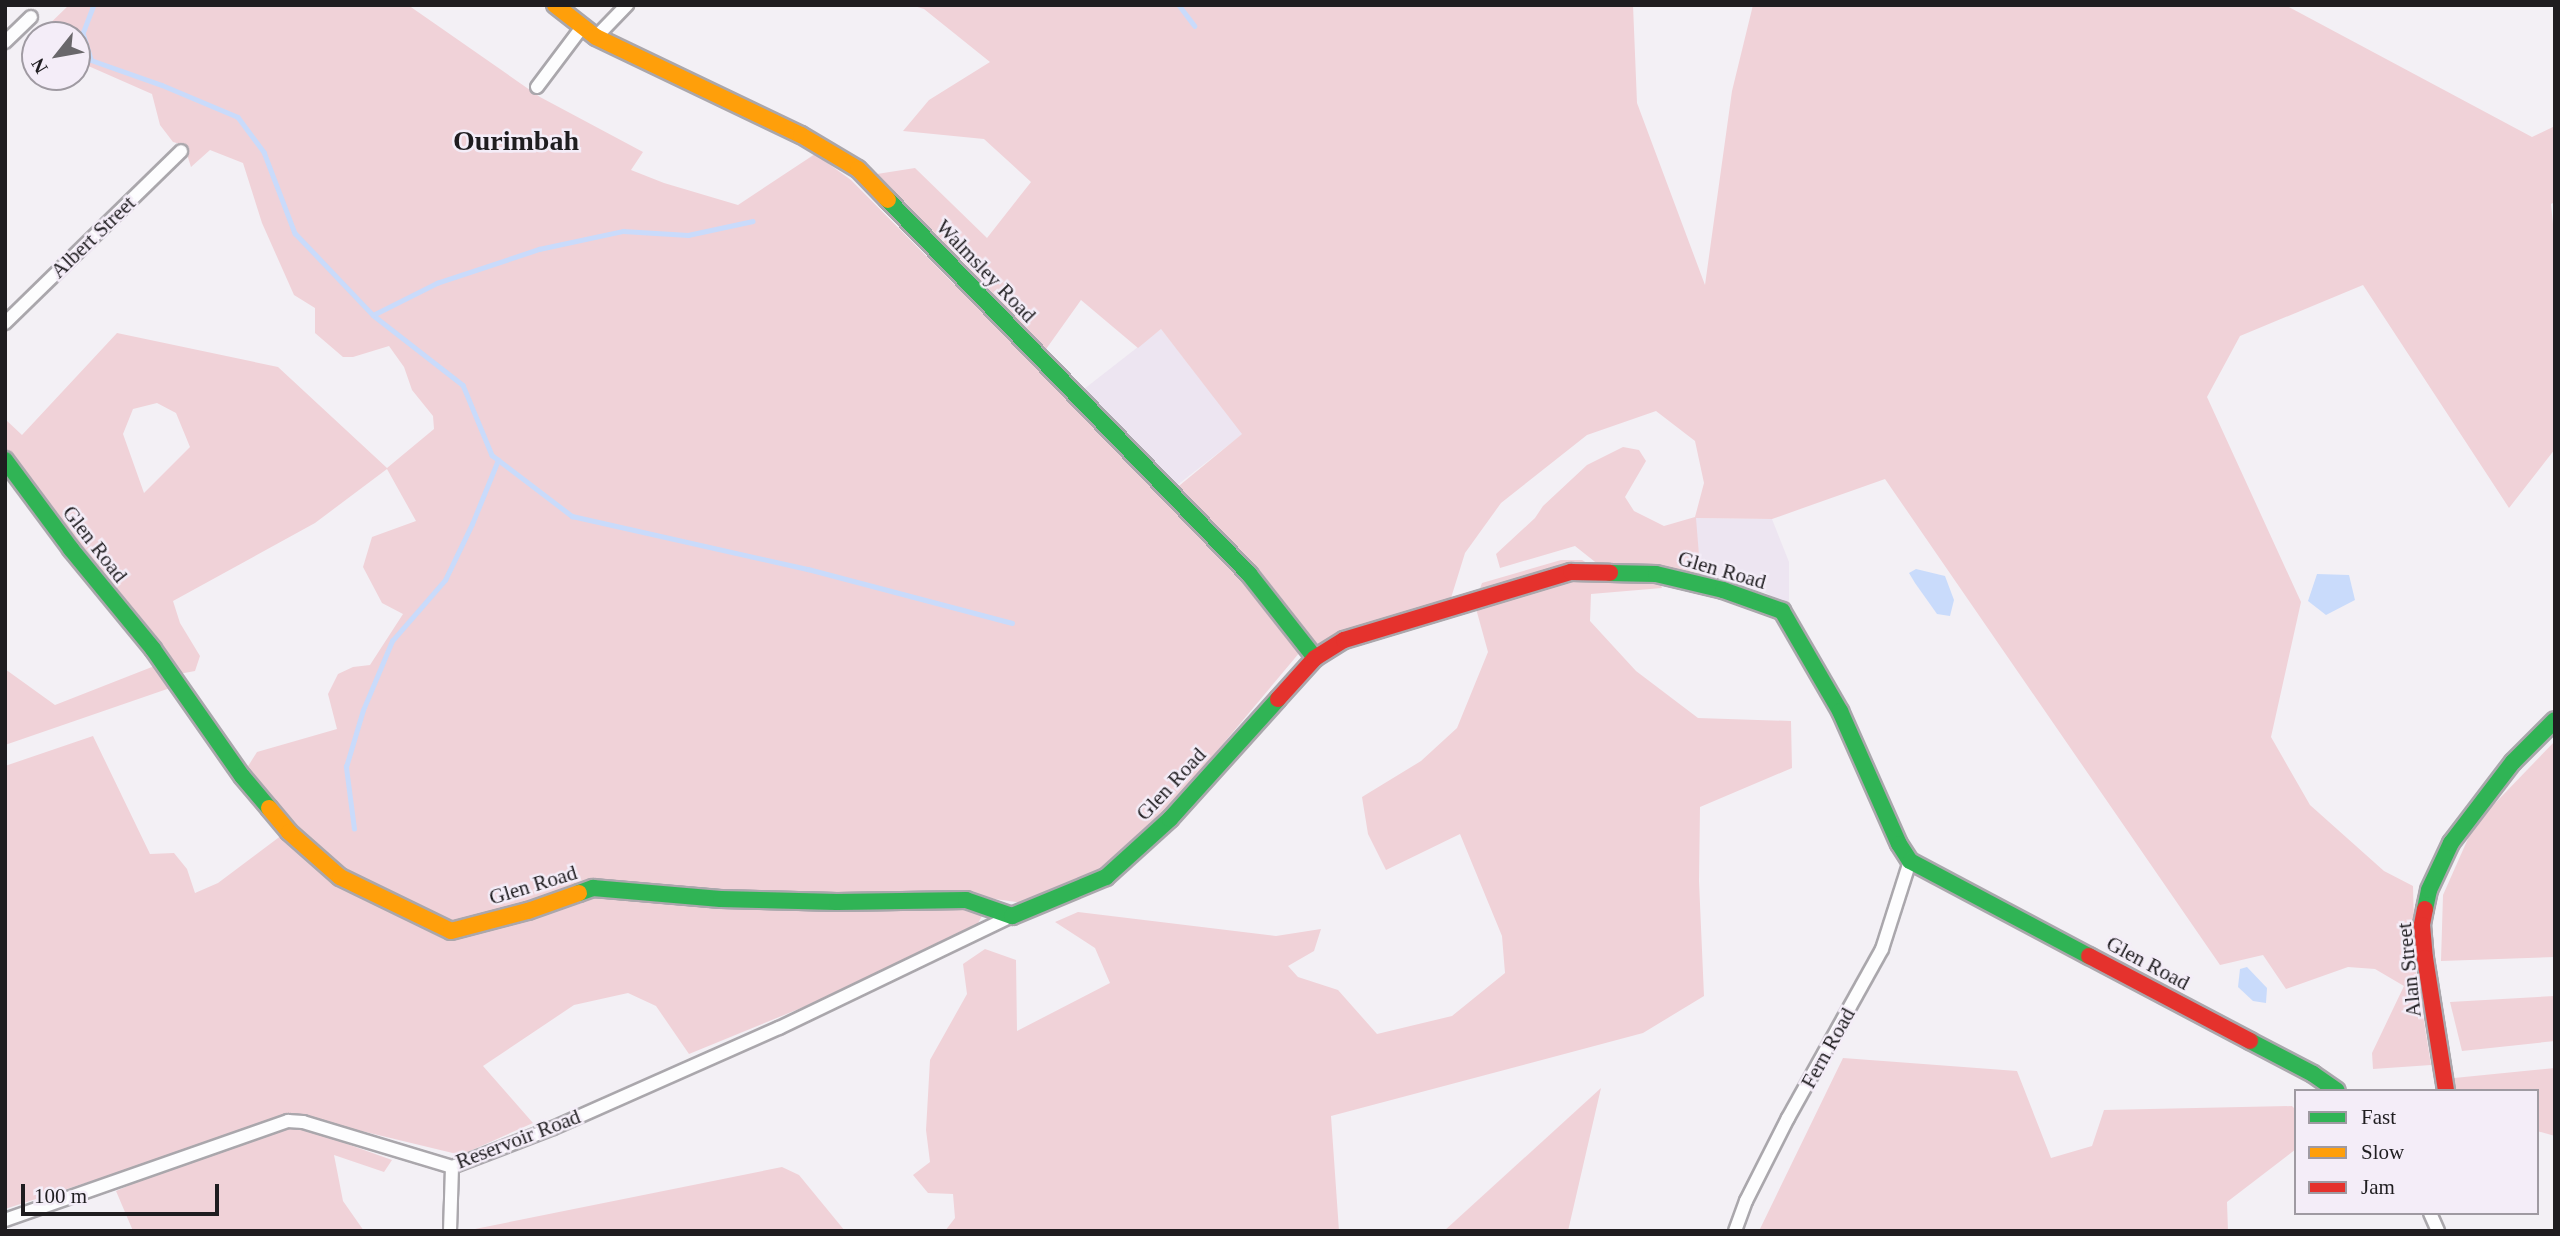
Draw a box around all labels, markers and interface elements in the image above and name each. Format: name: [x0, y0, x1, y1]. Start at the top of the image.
north arrow: [21, 21, 91, 91]
text: N: [27, 55, 52, 77]
district label: Ourimbah: [453, 124, 579, 158]
street label: Albert Street: [45, 190, 141, 284]
street label: Walmsley Road: [931, 214, 1041, 328]
street label: Glen Road: [57, 501, 133, 587]
street label: Glen Road: [1675, 545, 1769, 595]
street label: Glen Road: [1131, 742, 1211, 826]
street label: Glen Road: [486, 860, 580, 910]
street label: Alan Street: [2392, 921, 2426, 1019]
street label: Glen Road: [2102, 931, 2194, 995]
street label: Fern Road: [1796, 1003, 1860, 1093]
legend: [2294, 1089, 2539, 1215]
street label: Reservoir Road: [452, 1104, 584, 1174]
text: Fast: [2361, 1105, 2396, 1129]
text: Slow: [2361, 1140, 2404, 1164]
scale bar: [24, 1170, 222, 1214]
text: Jam: [2361, 1175, 2395, 1199]
text: 100 m: [34, 1184, 87, 1208]

